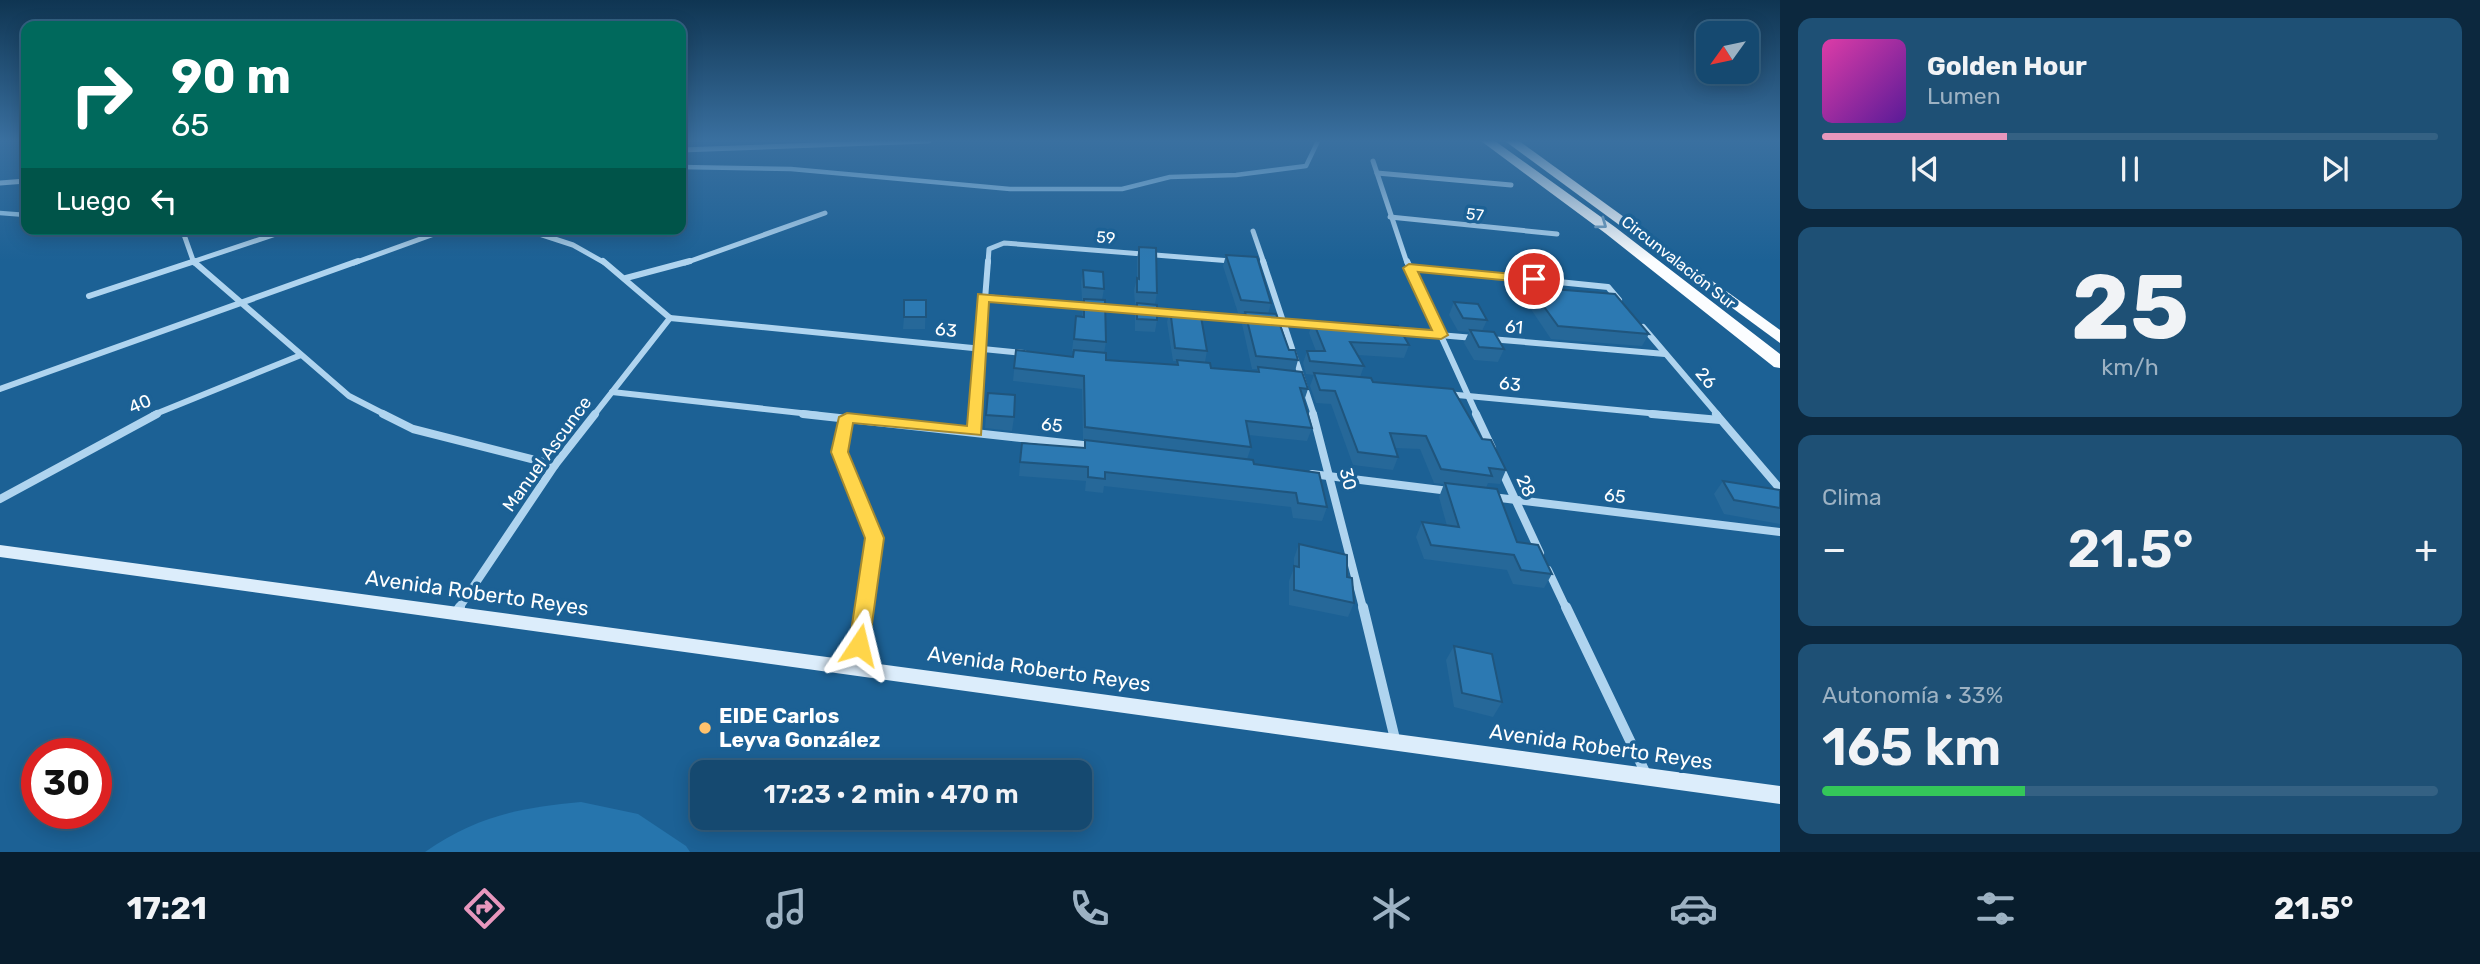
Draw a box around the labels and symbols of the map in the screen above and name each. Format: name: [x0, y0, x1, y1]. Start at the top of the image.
north arrow: [1696, 21, 1759, 84]
street label: 57: [1465, 204, 1485, 225]
street label: Circunvalación Sur: [1618, 212, 1740, 313]
one-way arrow: [1594, 216, 1607, 228]
street label: 59: [1096, 227, 1116, 248]
pin: [1504, 249, 1564, 309]
street label: 61: [1504, 315, 1524, 339]
street label: 63: [934, 318, 958, 342]
street label: 26: [1691, 363, 1721, 393]
street label: 63: [1498, 372, 1522, 396]
street label: 40: [125, 389, 155, 419]
street label: Manuel Ascunce: [498, 392, 596, 516]
street label: 65: [1040, 413, 1064, 437]
street label: 30: [1335, 466, 1361, 492]
street label: 28: [1511, 471, 1541, 501]
street label: 65: [1603, 484, 1627, 508]
street label: Avenida Roberto Reyes: [364, 564, 590, 621]
position arrow: [822, 608, 896, 682]
street label: Avenida Roberto Reyes: [926, 640, 1152, 697]
place label: EIDE Carlos Leyva González: [719, 703, 880, 752]
street label: Avenida Roberto Reyes: [1488, 718, 1714, 775]
marker: EIDE Carlos Leyva González: [697, 720, 713, 736]
speed limit sign: 30: [21, 738, 112, 829]

